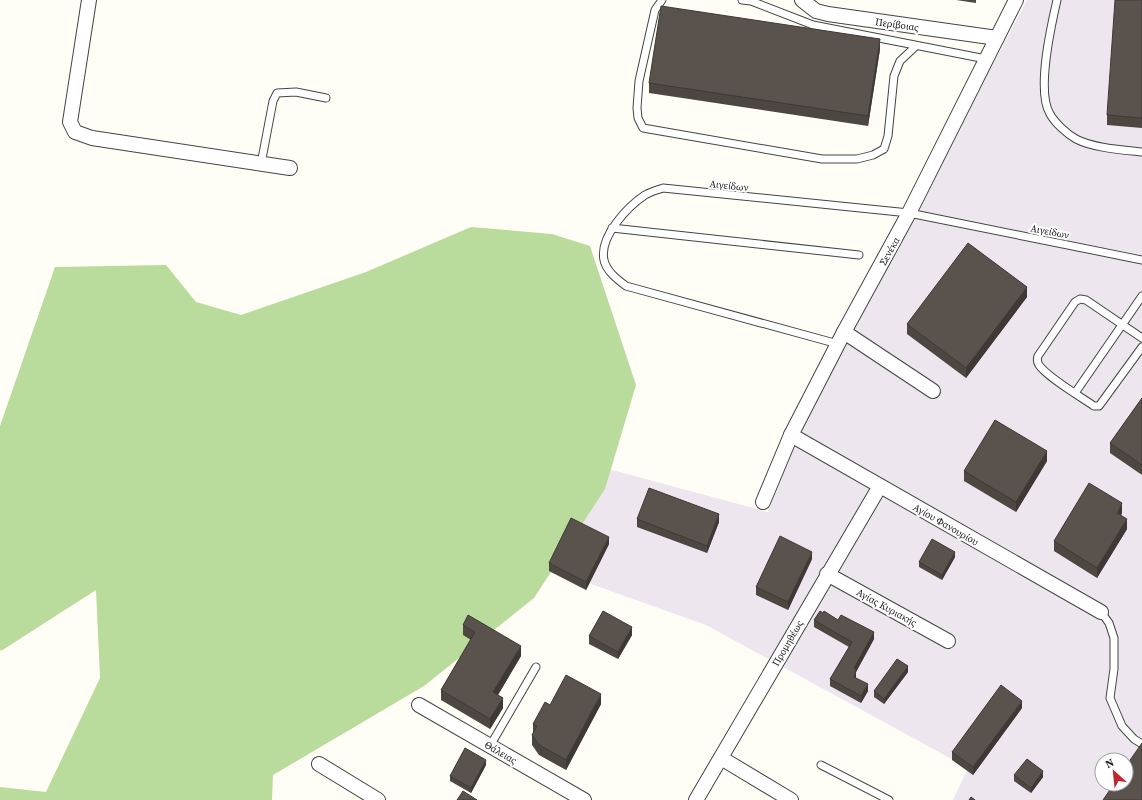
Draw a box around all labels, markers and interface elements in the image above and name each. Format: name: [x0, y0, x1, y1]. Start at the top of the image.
street label: Περίβοιας: [874, 15, 920, 34]
street label: Αιγείδων: [709, 177, 749, 194]
street label: Αιγείδων: [1029, 221, 1070, 242]
street label: Σενέκα: [876, 234, 903, 268]
street label: Αγίου Φανουρίου: [911, 500, 981, 548]
street label: Αγίας Κυριακής: [854, 586, 920, 630]
street label: Προμηθέως: [769, 618, 806, 669]
street label: Θάλειας: [482, 738, 520, 767]
north arrow: [1094, 752, 1134, 792]
text: N: [1103, 755, 1117, 772]

